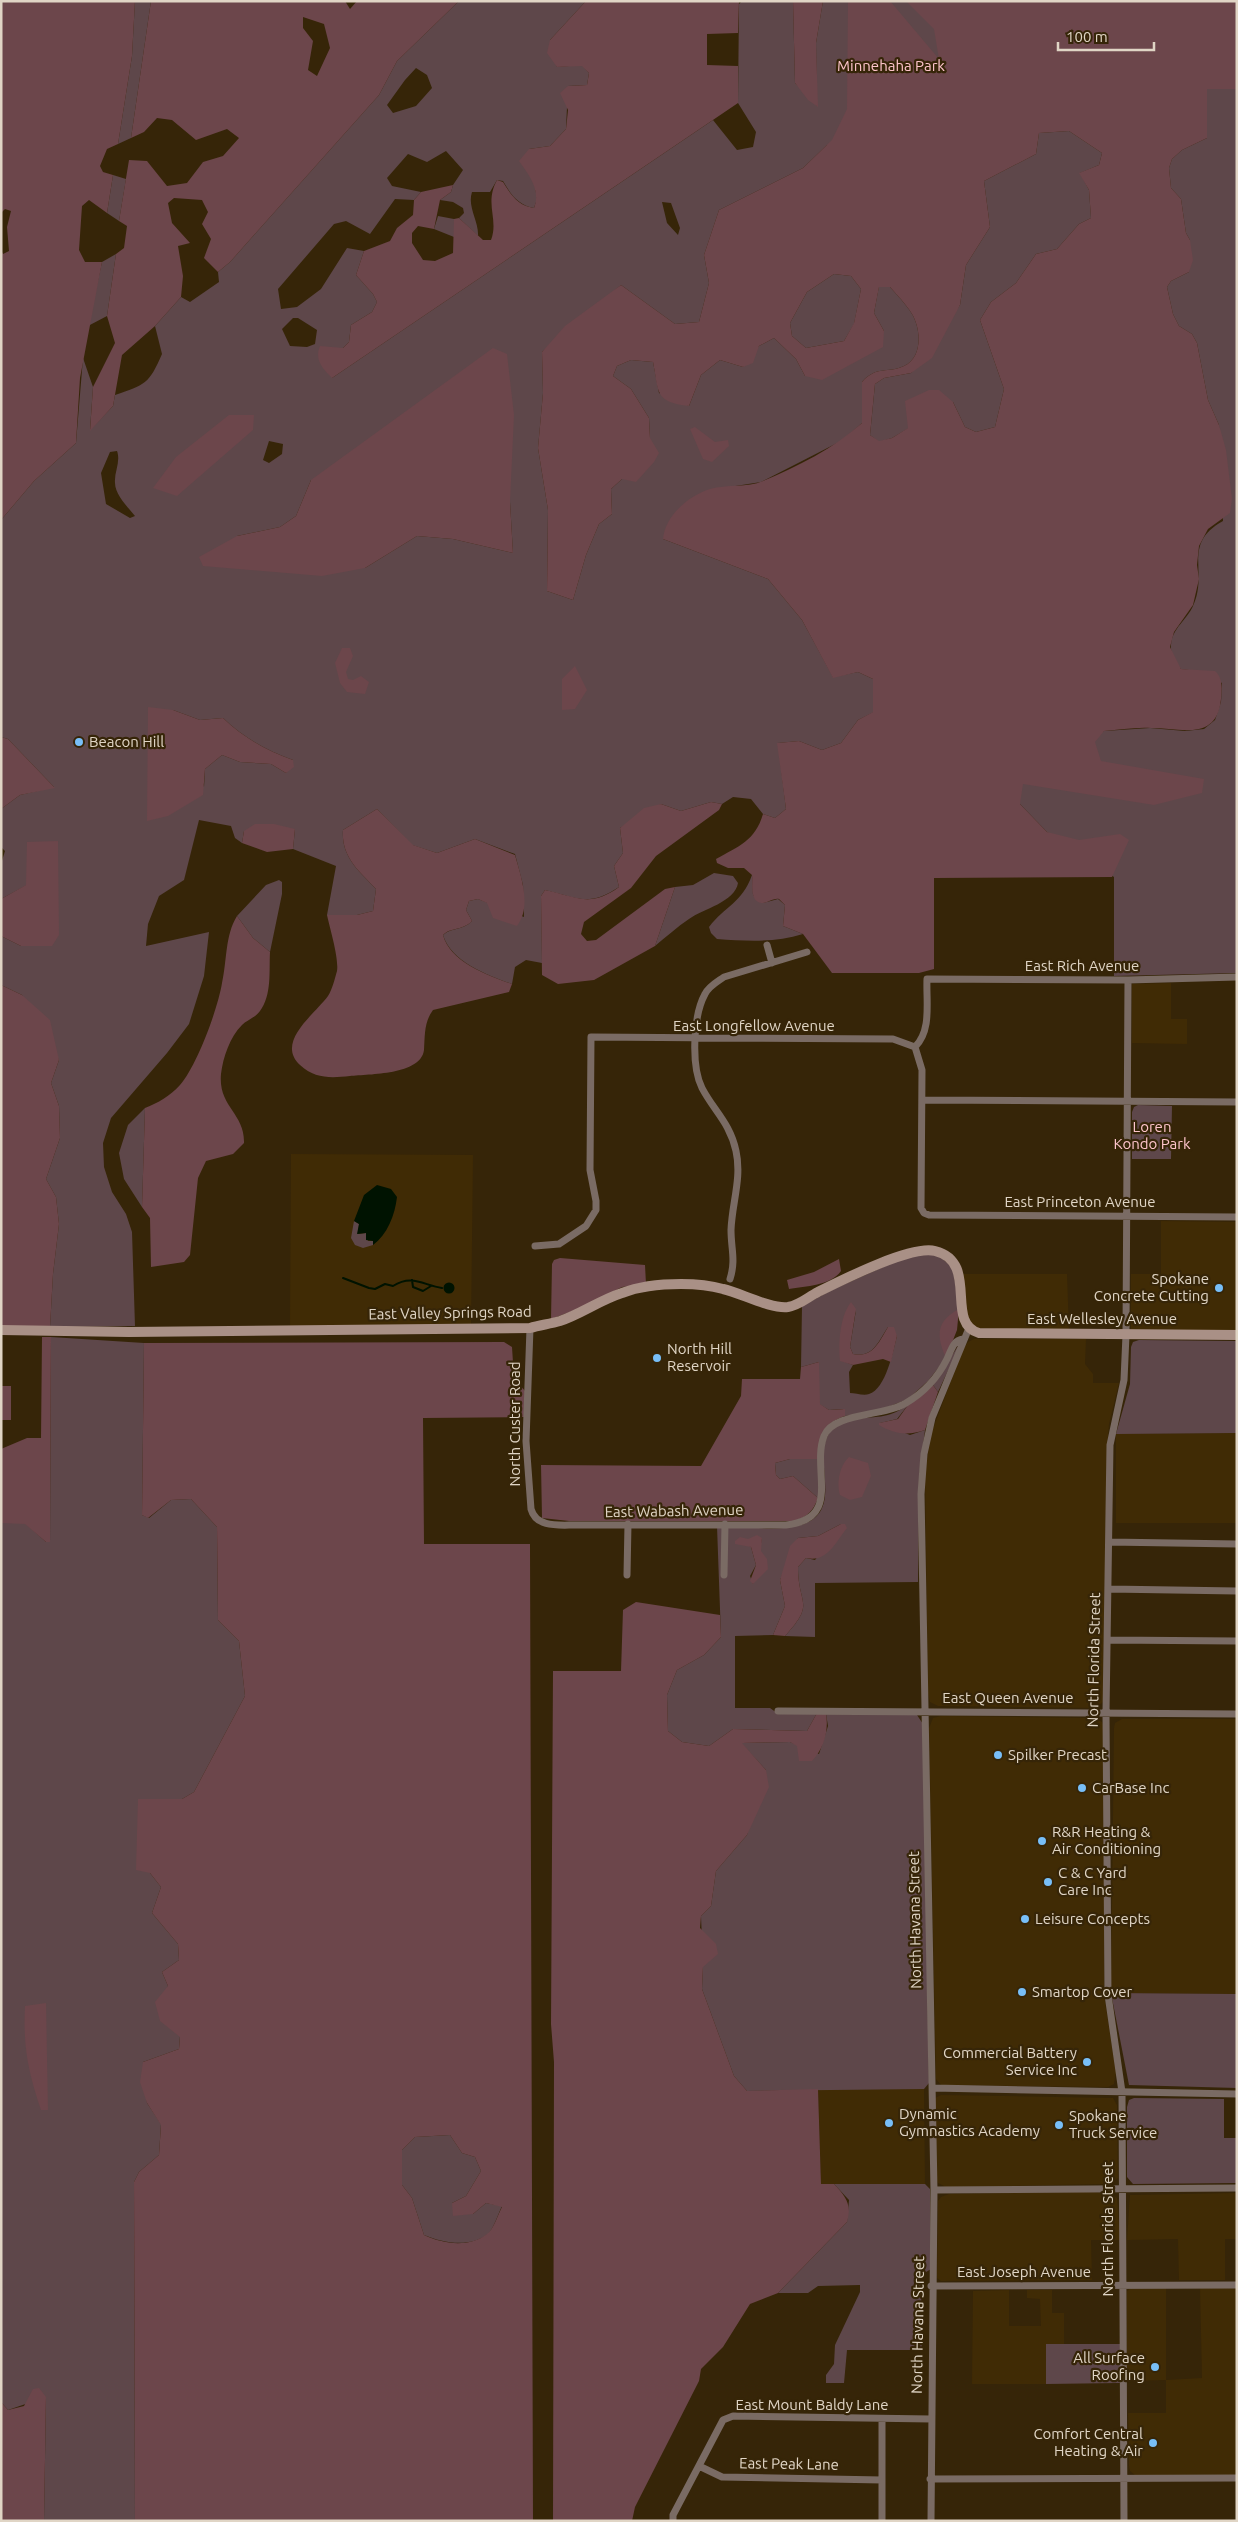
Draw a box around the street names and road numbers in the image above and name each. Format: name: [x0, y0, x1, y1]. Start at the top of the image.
street label: East Rich Avenue: [1025, 957, 1139, 974]
street label: East Longfellow Avenue: [673, 1017, 835, 1034]
street label: East Princeton Avenue: [1004, 1193, 1156, 1210]
street label: East Valley Springs Road: [368, 1303, 532, 1322]
street label: East Wellesley Avenue: [1027, 1310, 1177, 1327]
street label: North Custer Road: [506, 1361, 523, 1487]
street label: East Wabash Avenue: [604, 1501, 744, 1520]
street label: North Florida Street: [1084, 1592, 1103, 1728]
street label: East Queen Avenue: [942, 1689, 1074, 1706]
street label: North Havana Street: [905, 1851, 924, 1989]
street label: North Florida Street: [1099, 2162, 1116, 2296]
street label: North Havana Street: [908, 2256, 927, 2394]
street label: East Joseph Avenue: [957, 2263, 1091, 2280]
street label: East Mount Baldy Lane: [735, 2396, 889, 2413]
street label: East Peak Lane: [739, 2454, 839, 2473]

